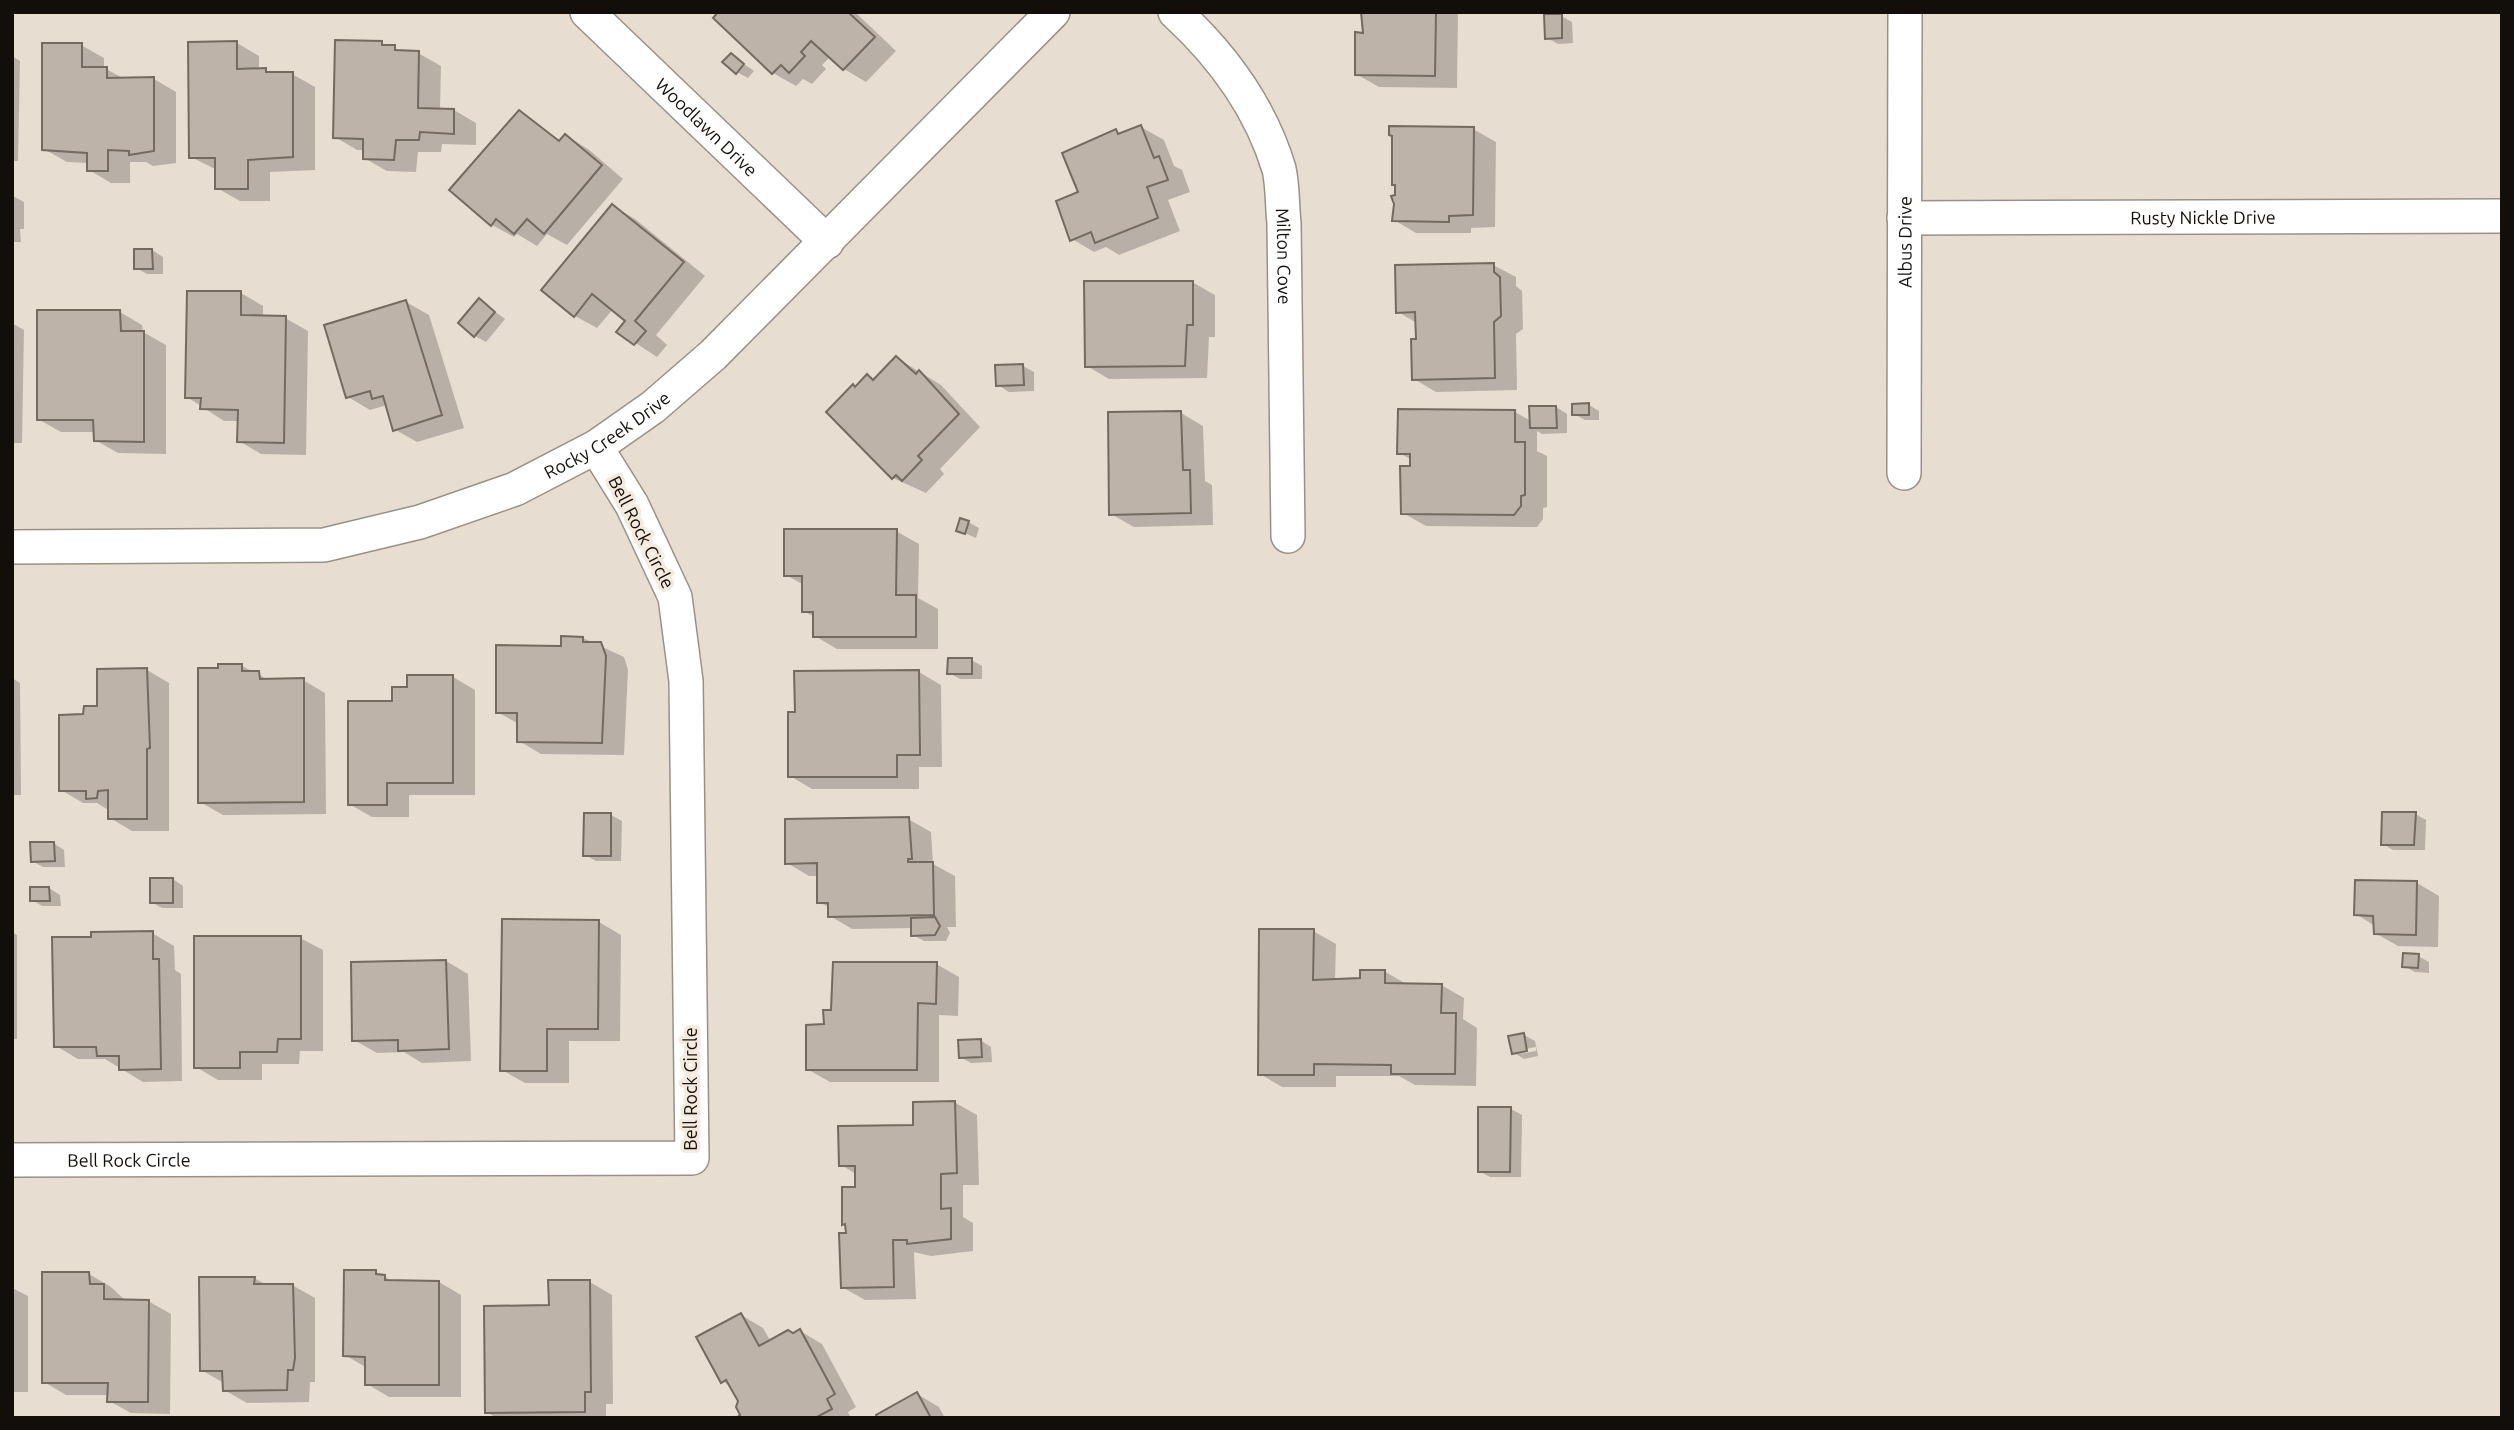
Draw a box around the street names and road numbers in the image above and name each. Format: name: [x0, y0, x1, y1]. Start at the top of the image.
street label: Woodlawn Drive: [652, 74, 762, 180]
street label: Albus Drive: [1894, 196, 1915, 288]
street label: Milton Cove: [1273, 207, 1295, 305]
street label: Rusty Nickle Drive: [2130, 207, 2276, 227]
street label: Rocky Creek Drive: [541, 387, 674, 482]
street label: Bell Rock Circle: [605, 472, 679, 592]
street label: Bell Rock Circle: [680, 1027, 700, 1151]
street label: Bell Rock Circle: [67, 1149, 191, 1170]

